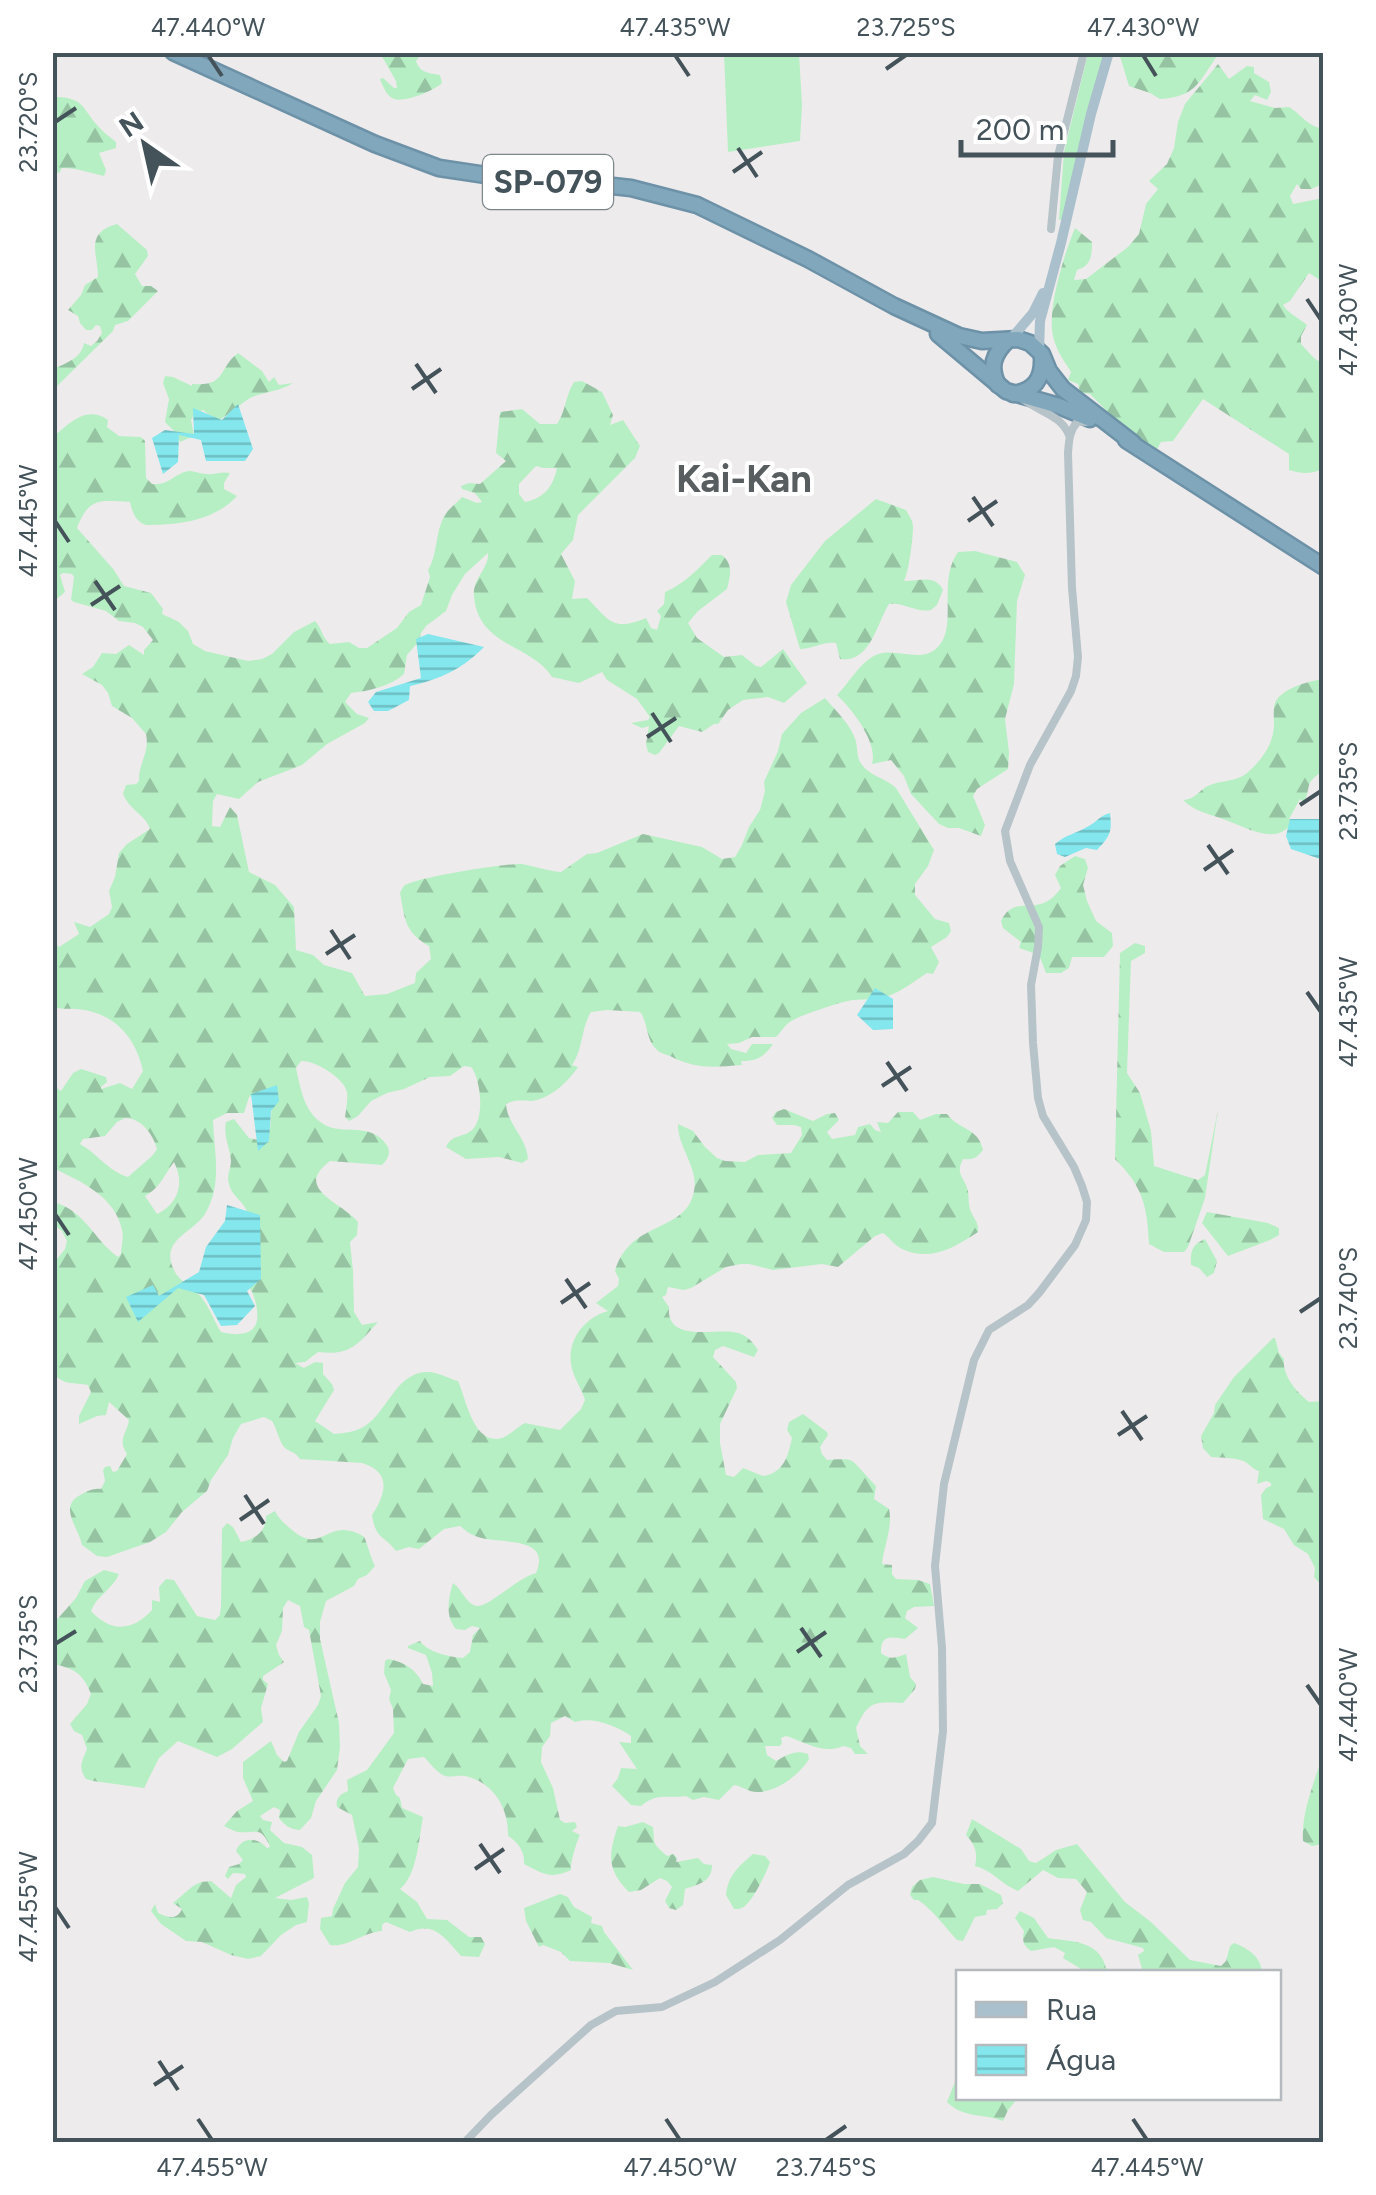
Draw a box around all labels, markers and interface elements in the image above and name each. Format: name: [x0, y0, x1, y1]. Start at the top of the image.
text: 47.440°W: [151, 12, 265, 42]
text: 47.435°W: [620, 12, 730, 42]
text: 23.725°S: [856, 12, 956, 42]
text: 47.430°W: [1087, 12, 1199, 42]
text: 23.720°S: [13, 72, 43, 172]
north arrow: [95, 95, 195, 195]
scale bar: [961, 95, 1114, 157]
text: N: [113, 104, 150, 144]
text: 200 m: [976, 111, 1064, 148]
road number: SP-079: [483, 155, 613, 209]
text: 47.430°W: [1333, 264, 1363, 376]
district label: Kai-Kan: [676, 456, 812, 502]
text: 47.445°W: [13, 465, 43, 577]
text: 23.735°S: [1333, 742, 1363, 840]
text: 47.435°W: [1333, 957, 1363, 1067]
text: 47.450°W: [13, 1157, 43, 1271]
text: 23.740°S: [1333, 1247, 1363, 1349]
text: 23.735°S: [13, 1595, 43, 1693]
text: 47.440°W: [1333, 1648, 1363, 1762]
text: 47.455°W: [13, 1851, 43, 1963]
legend: [956, 1970, 1281, 2100]
text: Rua: [1046, 1991, 1097, 2028]
text: Água: [1046, 2041, 1116, 2078]
text: 47.455°W: [156, 2152, 268, 2182]
text: 47.450°W: [623, 2152, 737, 2182]
text: 23.745°S: [776, 2152, 876, 2182]
text: 47.445°W: [1091, 2152, 1203, 2182]

